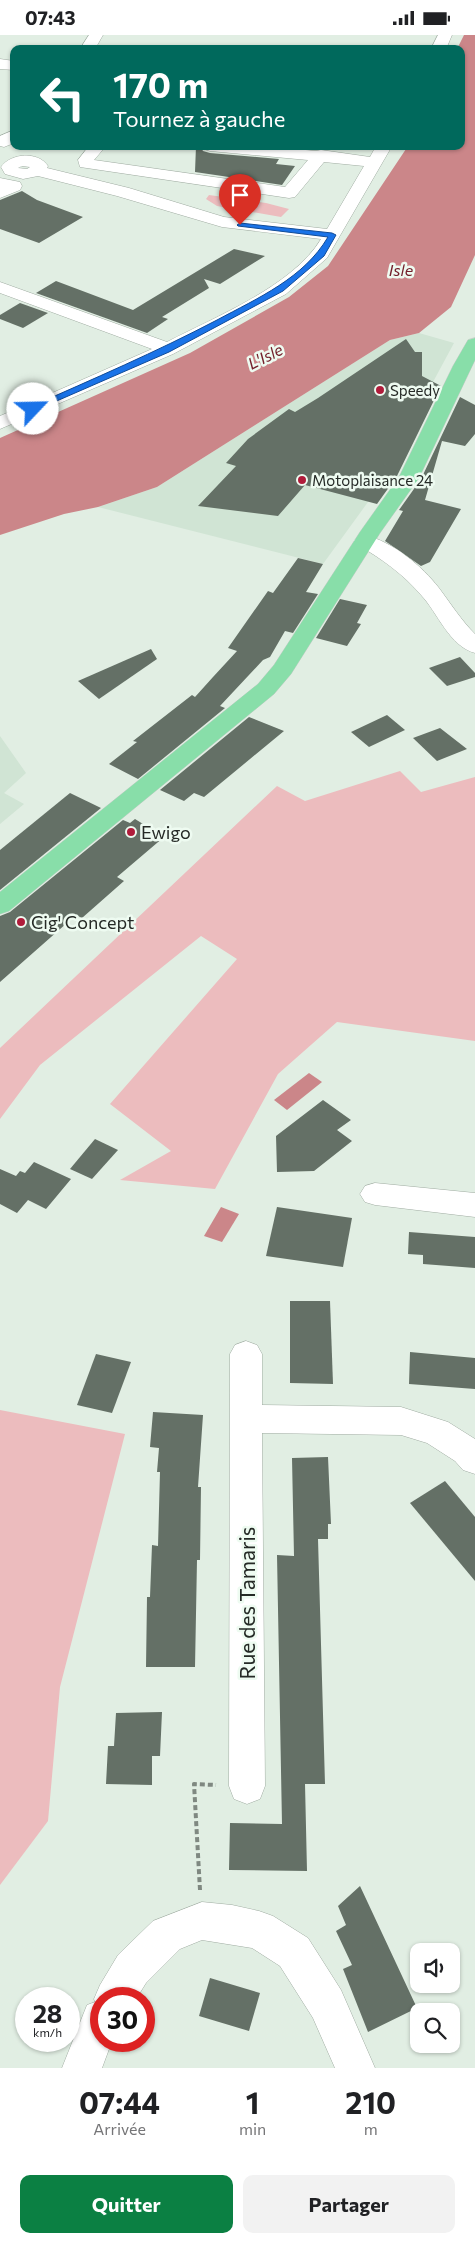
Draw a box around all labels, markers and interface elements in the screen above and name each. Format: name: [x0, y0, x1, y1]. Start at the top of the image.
text: 07:43: [25, 6, 76, 29]
text: 170 m: [113, 62, 208, 105]
icon: left: [30, 65, 95, 130]
text: Tournez à gauche: [113, 105, 285, 132]
pin: [219, 174, 261, 225]
icon: arrive: [226, 181, 254, 209]
water label: Isle: [389, 260, 414, 279]
water label: L'Isle: [244, 339, 286, 373]
place label: Speedy: [390, 381, 440, 399]
position arrow: [6, 382, 58, 434]
marker: Speedy: [374, 384, 386, 396]
place label: Motoplaisance 24: [312, 471, 433, 489]
marker: Motoplaisance 24: [296, 474, 308, 486]
place label: Ewigo: [141, 821, 191, 843]
marker: Ewigo: [125, 826, 137, 838]
place label: Cig' Concept: [31, 911, 135, 933]
marker: Cig' Concept: [15, 916, 27, 928]
street label: Rue des Tamaris: [234, 1527, 259, 1679]
map controls: [410, 1943, 460, 2053]
button: sound: [410, 1943, 460, 1993]
speed limit sign: 30: [90, 1987, 155, 2052]
text: 28: [33, 1998, 62, 2028]
button: search: [410, 2003, 460, 2053]
text: km/h: [33, 2025, 62, 2039]
text: 07:44: [79, 2083, 160, 2120]
text: 1: [246, 2083, 259, 2120]
text: 210: [345, 2083, 396, 2120]
text: Arrivée: [93, 2119, 146, 2138]
text: min: [239, 2119, 266, 2138]
text: m: [364, 2119, 378, 2138]
button: Quitter: [20, 2175, 233, 2233]
button: Partager: [243, 2175, 455, 2233]

